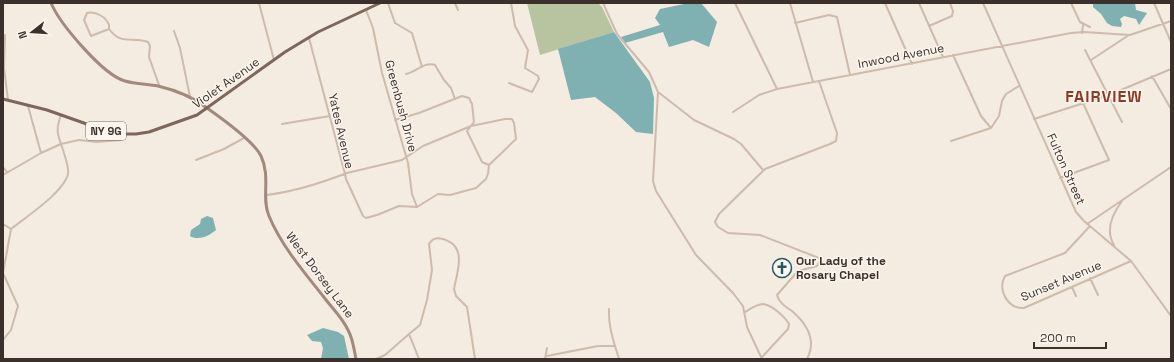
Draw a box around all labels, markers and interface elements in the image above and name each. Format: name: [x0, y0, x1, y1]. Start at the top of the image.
north arrow: [12, 12, 52, 52]
text: N: [15, 29, 30, 40]
street label: Inwood Avenue: [856, 40, 946, 72]
street label: Violet Avenue: [189, 54, 263, 112]
street label: Greenbush Drive: [381, 58, 421, 154]
district label: FAIRVIEW: [1065, 86, 1143, 107]
street label: Yates Avenue: [325, 92, 357, 170]
road number: NY 9G: [86, 122, 126, 140]
street label: Fulton Street: [1043, 131, 1089, 207]
street label: West Dorsey Lane: [282, 229, 358, 321]
place label: Our Lady of the Rosary Chapel: [796, 253, 886, 283]
church icon: Our Lady of the Rosary Chapel: [771, 257, 793, 279]
street label: Sunset Avenue: [1018, 257, 1104, 305]
scale bar: [1034, 324, 1106, 350]
text: 200 m: [1040, 330, 1076, 346]

